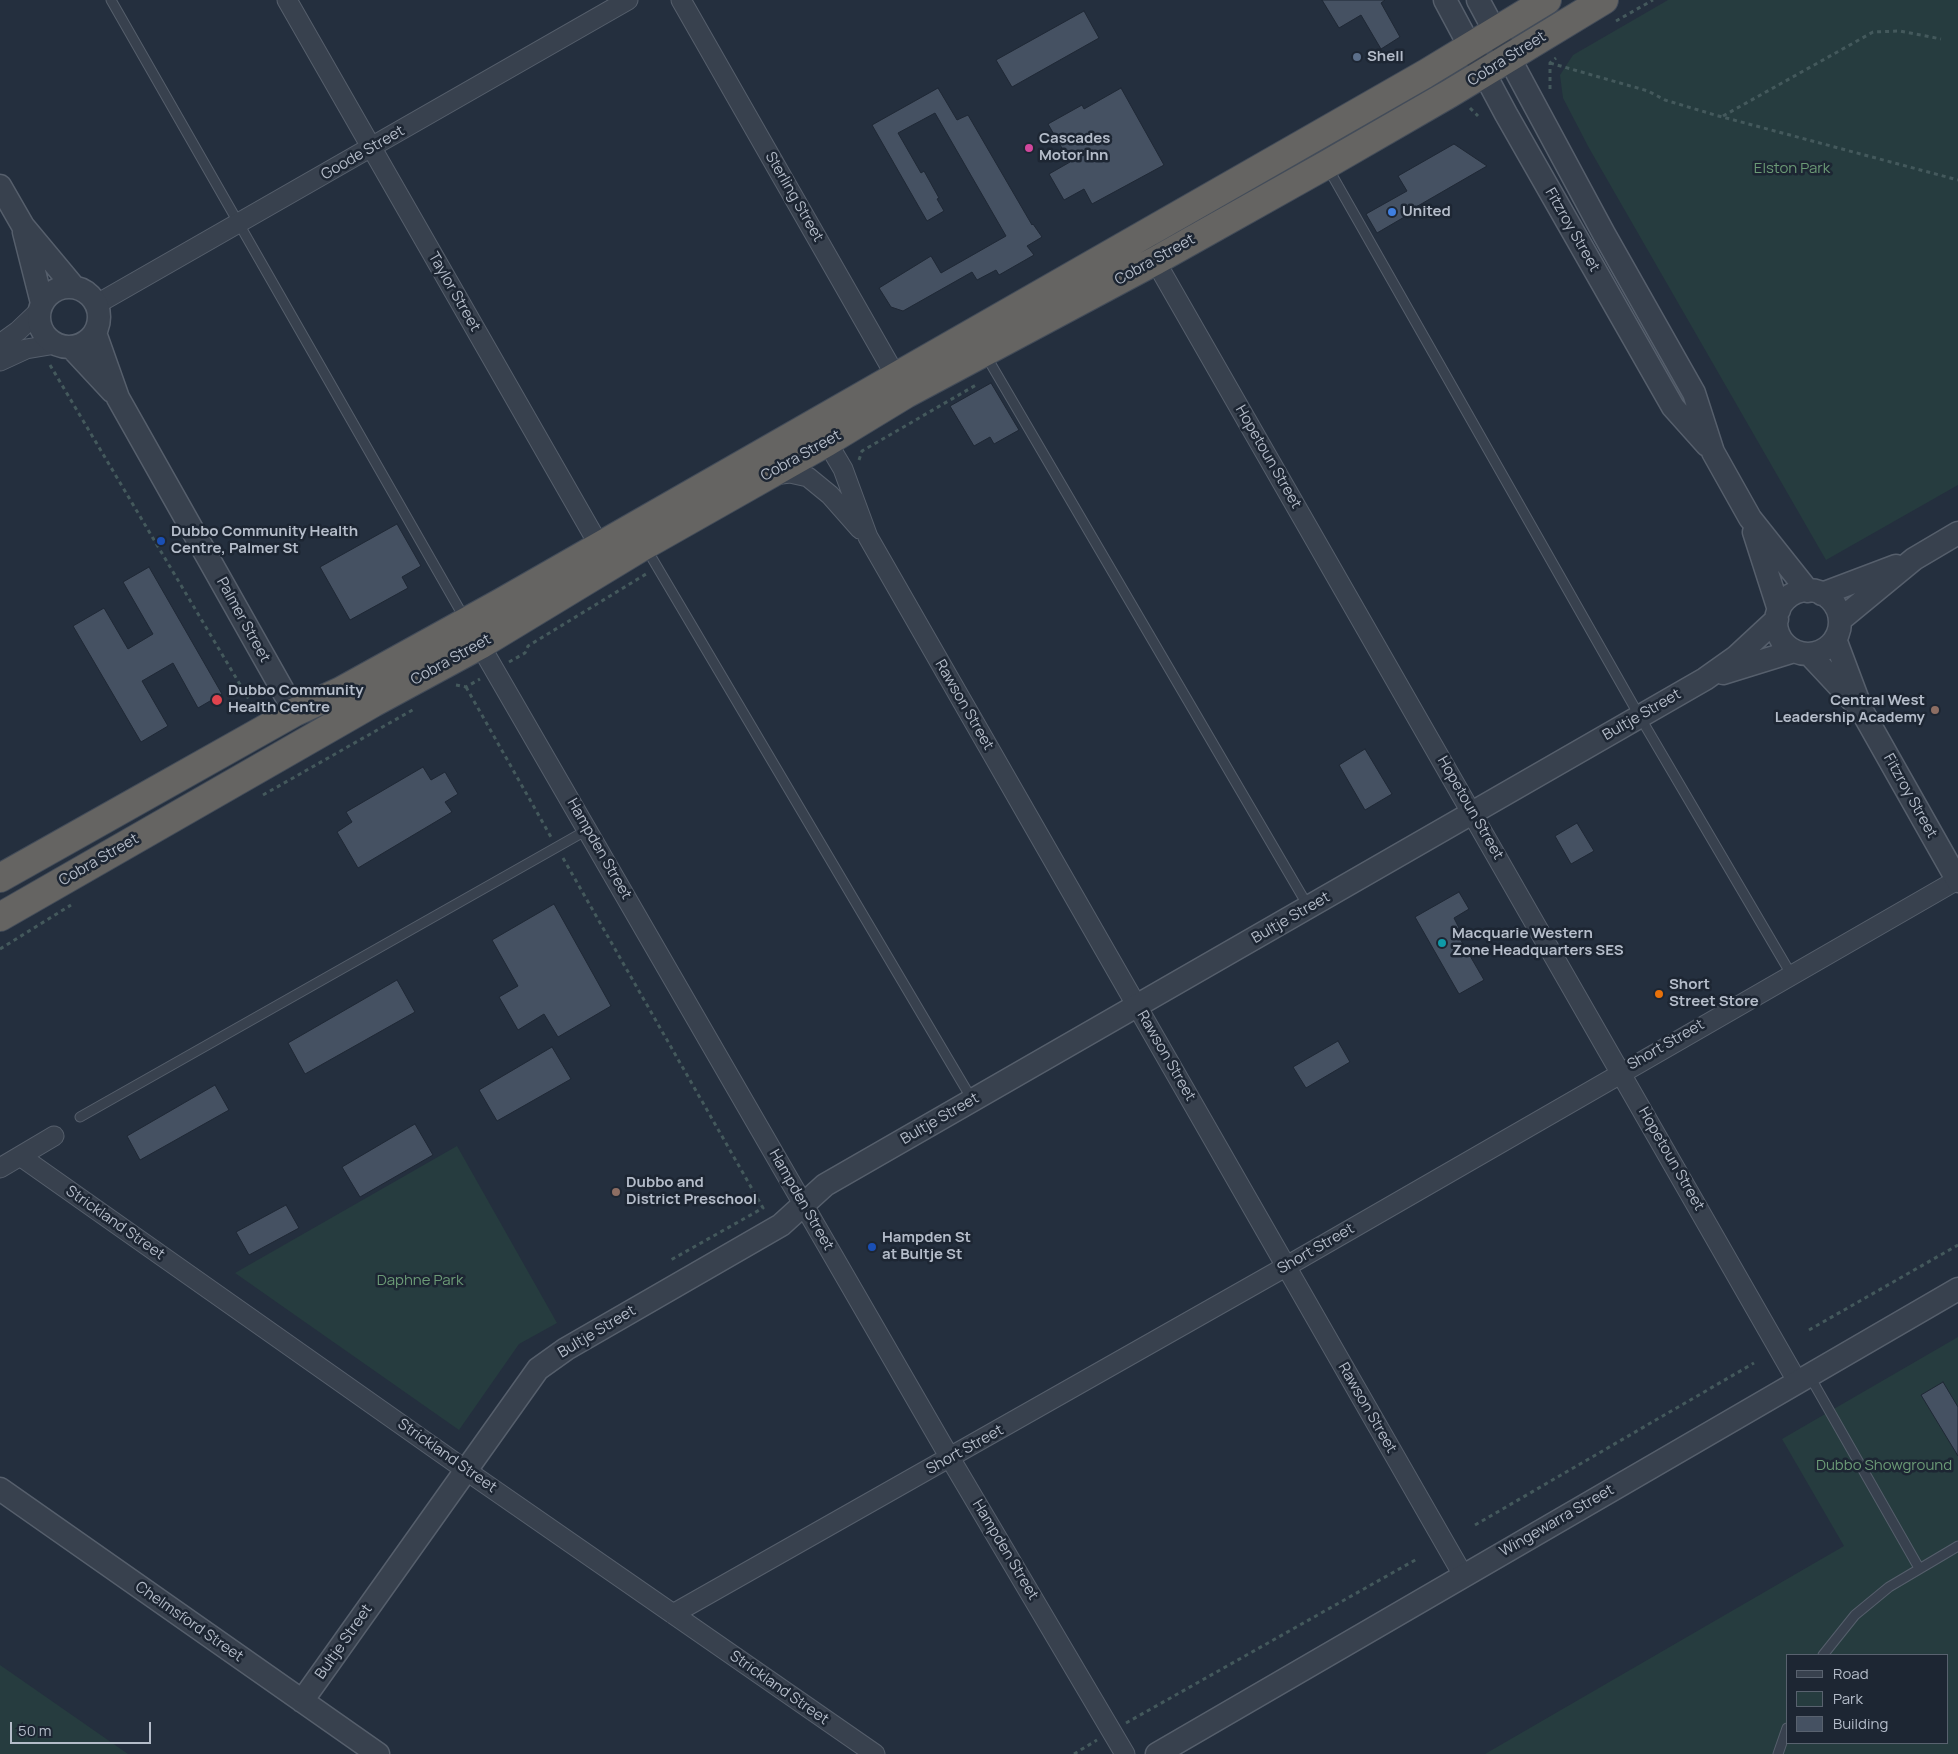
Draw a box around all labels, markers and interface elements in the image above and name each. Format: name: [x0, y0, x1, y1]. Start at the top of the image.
street label: Cobra Street: [1465, 28, 1549, 90]
place label: Shell: [1367, 48, 1404, 66]
marker: Shell: [1351, 51, 1363, 63]
street label: Goode Street: [318, 122, 408, 184]
place label: Cascades Motor Inn: [1039, 130, 1110, 165]
marker: Cascades Motor Inn: [1023, 142, 1035, 154]
street label: Sterling Street: [761, 149, 827, 245]
park label: Elston Park: [1754, 160, 1830, 178]
street label: Fitzroy Street: [1541, 185, 1603, 275]
place label: United: [1402, 203, 1451, 221]
marker: United: [1386, 206, 1398, 218]
street label: Cobra Street: [1112, 231, 1198, 289]
street label: Taylor Street: [424, 249, 484, 335]
street label: Hopetoun Street: [1231, 402, 1305, 512]
street label: Cobra Street: [758, 427, 844, 485]
place label: Dubbo Community Health Centre, Palmer St: [171, 523, 358, 558]
marker: Dubbo Community Health Centre, Palmer St: [155, 535, 167, 547]
street label: Palmer Street: [212, 574, 274, 666]
street label: Cobra Street: [408, 631, 494, 689]
street label: Rawson Street: [931, 657, 997, 753]
place label: Dubbo Community Health Centre: [228, 682, 364, 717]
street label: Bultje Street: [1600, 685, 1684, 745]
place label: Central West Leadership Academy: [1775, 692, 1925, 727]
marker: Dubbo Community Health Centre: [210, 693, 224, 707]
marker: Central West Leadership Academy: [1929, 704, 1941, 716]
street label: Fitzroy Street: [1879, 751, 1941, 841]
street label: Hopetoun Street: [1433, 753, 1507, 863]
street label: Hampden Street: [563, 795, 635, 903]
street label: Cobra Street: [56, 830, 142, 890]
street label: Bultje Street: [1249, 888, 1333, 948]
place label: Macquarie Western Zone Headquarters SES: [1452, 925, 1624, 960]
marker: Macquarie Western Zone Headquarters SES: [1436, 937, 1448, 949]
place label: Short Street Store: [1669, 976, 1759, 1011]
marker: Short Street Store: [1653, 988, 1665, 1000]
street label: Rawson Street: [1133, 1008, 1199, 1104]
street label: Short Street: [1624, 1016, 1708, 1074]
street label: Bultje Street: [898, 1089, 982, 1149]
street label: Hopetoun Street: [1634, 1104, 1708, 1214]
street label: Hampden Street: [765, 1146, 837, 1254]
place label: Dubbo and District Preschool: [626, 1174, 757, 1209]
street label: Strickland Street: [62, 1182, 168, 1264]
marker: Dubbo and District Preschool: [610, 1186, 622, 1198]
street label: Short Street: [1274, 1220, 1358, 1278]
place label: Hampden St at Bultje St: [882, 1229, 971, 1264]
marker: Hampden St at Bultje St: [866, 1241, 878, 1253]
park label: Daphne Park: [377, 1272, 463, 1290]
street label: Bultje Street: [555, 1302, 639, 1362]
street label: Rawson Street: [1334, 1360, 1400, 1456]
street label: Strickland Street: [394, 1415, 500, 1497]
street label: Short Street: [923, 1421, 1007, 1479]
park label: Dubbo Showground: [1816, 1457, 1952, 1475]
street label: Wingewarra Street: [1497, 1481, 1617, 1561]
street label: Hampden Street: [968, 1497, 1042, 1603]
street label: Chelmsford Street: [132, 1578, 246, 1666]
street label: Bultje Street: [312, 1601, 376, 1683]
street label: Strickland Street: [726, 1647, 832, 1729]
legend: [1786, 1654, 1948, 1744]
text: Road: [1833, 1663, 1869, 1684]
text: Park: [1833, 1688, 1863, 1709]
scale bar: [12, 1712, 154, 1744]
text: Building: [1833, 1713, 1888, 1734]
text: 50 m: [18, 1720, 52, 1741]

